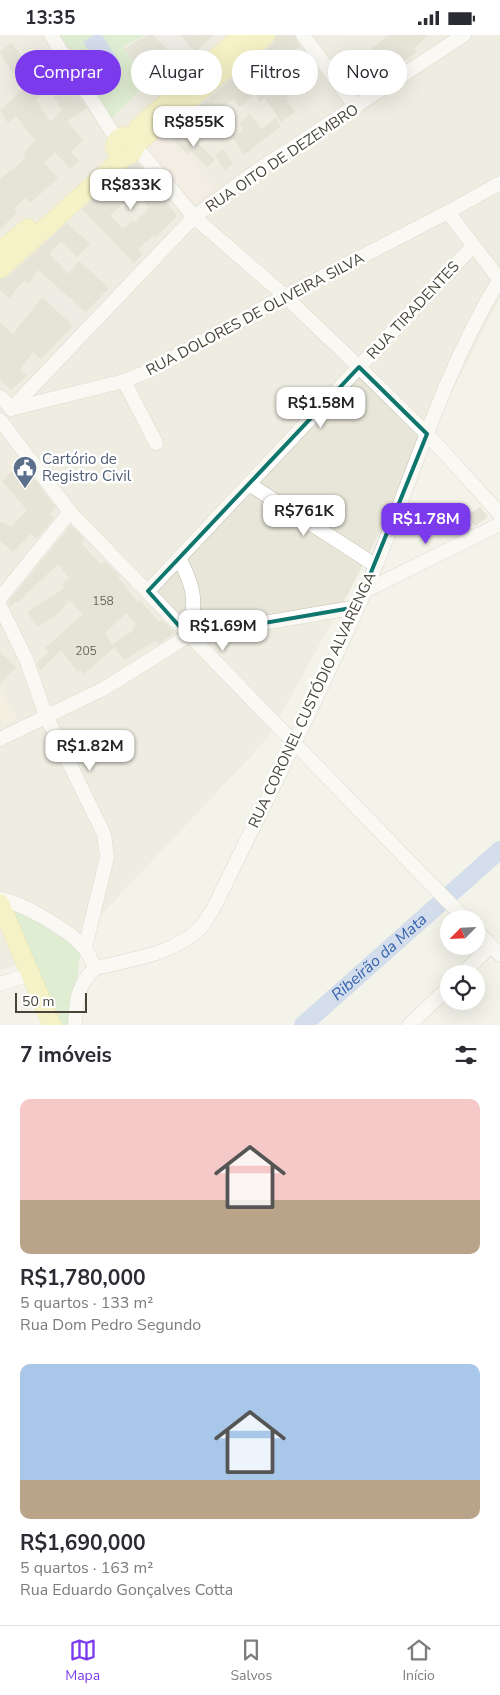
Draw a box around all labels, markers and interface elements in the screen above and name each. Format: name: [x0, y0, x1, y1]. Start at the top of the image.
text: 13:35: [25, 5, 75, 31]
chip: Comprar: [15, 50, 121, 95]
chip: Alugar: [131, 50, 222, 95]
chip: Filtros: [232, 50, 318, 95]
chip: Novo: [328, 50, 407, 95]
street label: RUA OITO DE DEZEMBRO: [202, 99, 362, 217]
pin: R$855K: [153, 105, 235, 148]
text: R$855K: [164, 111, 224, 133]
pin: R$833K: [90, 169, 172, 211]
text: R$833K: [101, 174, 161, 196]
street label: RUA DOLORES DE OLIVEIRA SILVA: [143, 248, 368, 380]
street label: RUA TIRADENTES: [362, 257, 464, 363]
pin: R$1.58M: [275, 387, 367, 429]
text: R$1.58M: [287, 392, 355, 414]
place label: Cartório de Registro Civil: [42, 449, 132, 486]
public building icon: Cartório de Registro Civil: [12, 455, 38, 489]
pin: R$761K: [263, 495, 345, 537]
text: R$761K: [274, 500, 334, 522]
pin: R$1.78M: [380, 503, 472, 545]
text: R$1.78M: [392, 508, 460, 530]
street label: RUA CORONEL CUSTÓDIO ALVARENGA: [243, 568, 380, 831]
house number: 158: [92, 593, 114, 609]
pin: R$1.69M: [177, 609, 269, 652]
text: R$1.69M: [189, 615, 257, 637]
house number: 205: [75, 643, 97, 659]
pin: R$1.82M: [44, 729, 136, 772]
text: R$1.82M: [56, 735, 124, 757]
water label: Ribeirão da Mata: [327, 909, 432, 1006]
north arrow: [440, 910, 485, 955]
map controls: [440, 910, 485, 1010]
button: locate: [440, 965, 485, 1010]
scale bar: [15, 990, 88, 1013]
text: 50 m: [22, 992, 54, 1011]
text: 7 imóveis: [20, 1041, 112, 1069]
icon: filters: [452, 1041, 480, 1069]
icon: home: [205, 1132, 295, 1222]
text: R$1,780,000: [20, 1264, 146, 1292]
text: 5 quartos · 133 m²: [20, 1292, 153, 1314]
text: Rua Dom Pedro Segundo: [20, 1314, 201, 1336]
icon: home: [205, 1397, 295, 1487]
text: R$1,690,000: [20, 1529, 146, 1557]
text: 5 quartos · 163 m²: [20, 1557, 153, 1579]
text: Rua Eduardo Gonçalves Cotta: [20, 1579, 233, 1601]
tab: Mapa: [65, 1636, 100, 1685]
tab: Salvos: [231, 1636, 272, 1685]
tab: Início: [402, 1636, 435, 1685]

